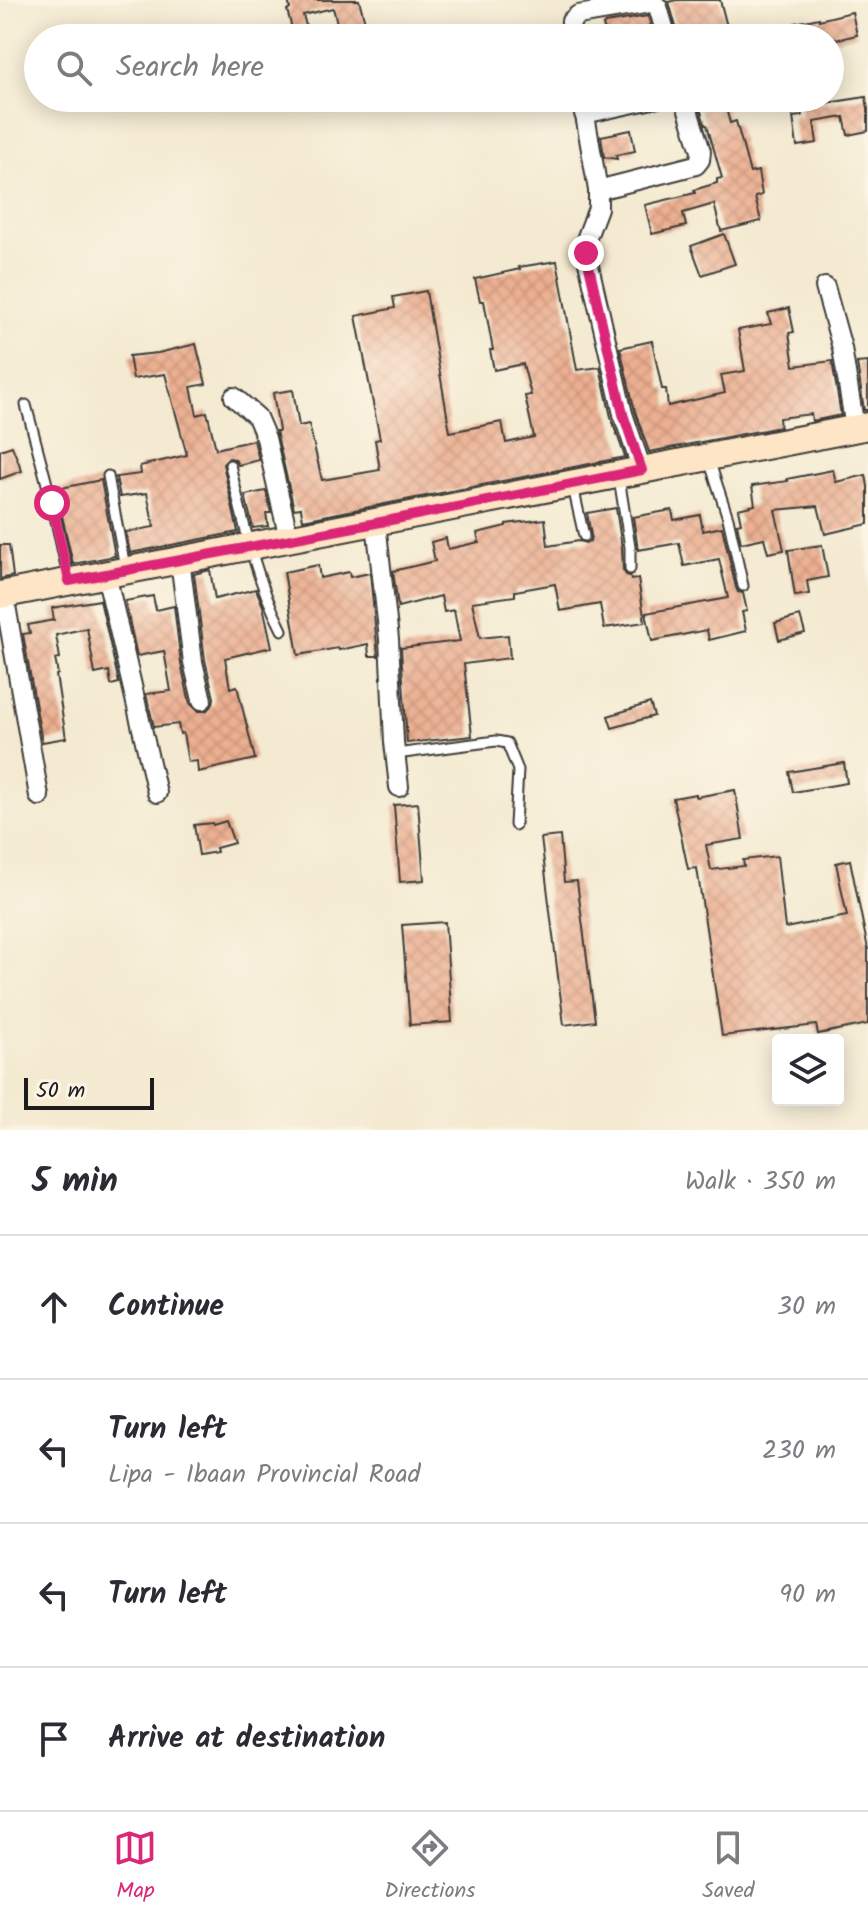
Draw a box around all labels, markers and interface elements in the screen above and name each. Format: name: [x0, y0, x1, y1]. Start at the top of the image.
search box: [24, 24, 844, 112]
text: Search here: [116, 44, 264, 92]
icon: search: [52, 46, 96, 90]
route end: [568, 235, 604, 271]
route start: [34, 485, 70, 521]
map controls: [772, 1034, 844, 1106]
button: layers: [772, 1034, 844, 1106]
scale bar: [24, 1074, 154, 1110]
text: 50 m: [36, 1074, 85, 1109]
text: 5 min: [32, 1155, 118, 1209]
text: Walk · 350 m: [685, 1161, 836, 1203]
text: Continue: [108, 1283, 224, 1331]
icon: ahead: [32, 1285, 76, 1329]
text: 30 m: [777, 1286, 836, 1328]
text: Turn left: [108, 1406, 227, 1454]
icon: left: [32, 1429, 76, 1473]
text: 230 m: [762, 1430, 836, 1472]
text: Lipa - Ibaan Provincial Road: [108, 1454, 421, 1496]
text: Turn left: [108, 1571, 227, 1619]
icon: left: [32, 1573, 76, 1617]
text: 90 m: [779, 1574, 836, 1616]
text: Arrive at destination: [108, 1715, 385, 1763]
icon: arrive: [32, 1717, 76, 1761]
tab: Map: [113, 1826, 157, 1909]
tab: Directions: [384, 1826, 476, 1909]
tab: Saved: [702, 1826, 755, 1909]

